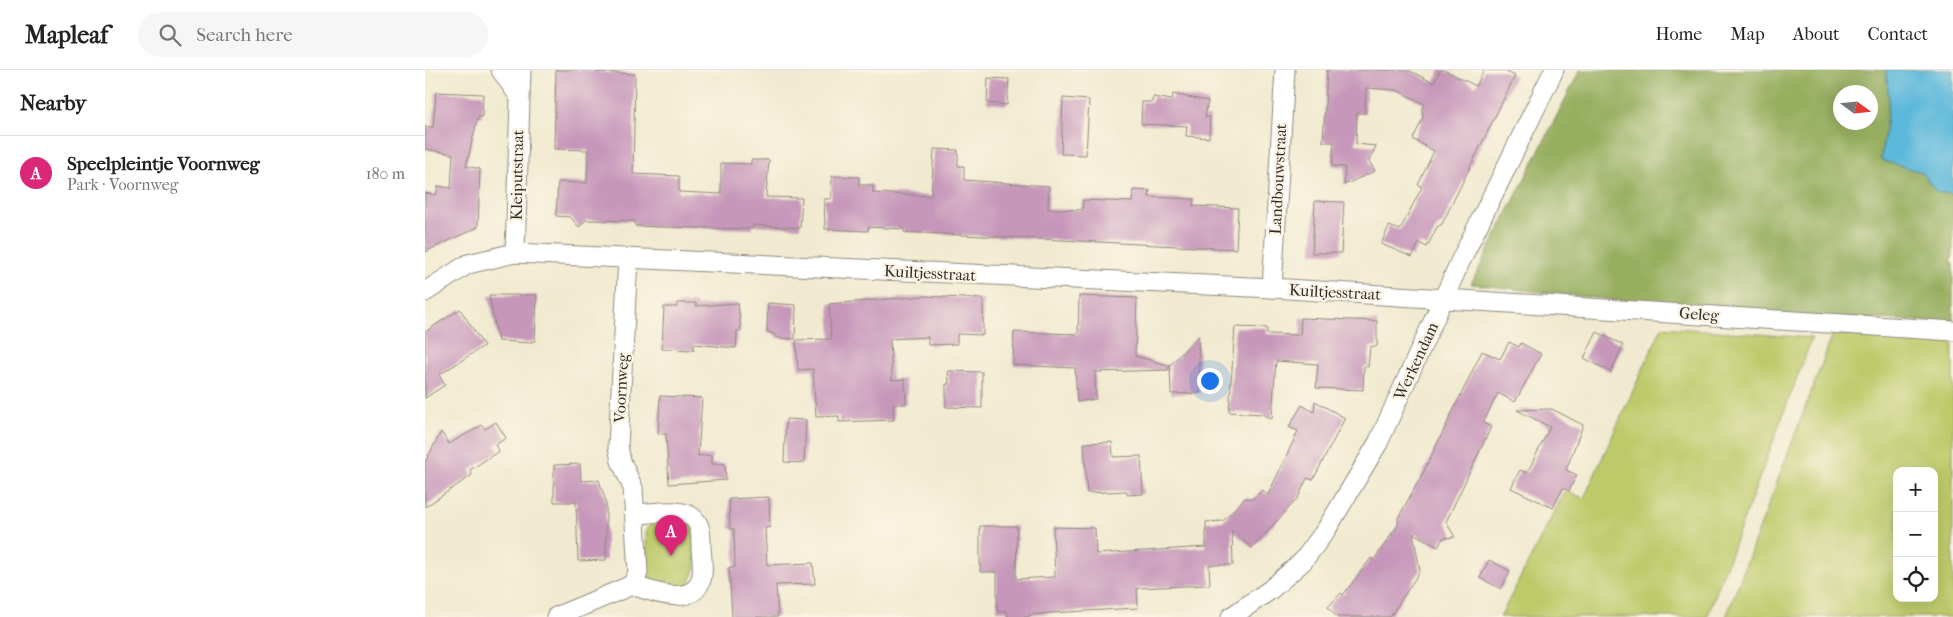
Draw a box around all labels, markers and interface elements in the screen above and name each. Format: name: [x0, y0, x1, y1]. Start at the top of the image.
search box: [138, 12, 488, 57]
text: Mapleaf: [25, 21, 108, 49]
icon: search: [156, 21, 184, 49]
text: Search here: [196, 24, 293, 46]
text: Home: [1655, 24, 1702, 45]
text: Map: [1730, 24, 1765, 45]
text: About: [1793, 24, 1839, 45]
text: Contact: [1867, 24, 1928, 45]
north arrow: [1833, 85, 1878, 130]
text: Nearby: [20, 91, 86, 115]
street label: Landbouwstraat: [1266, 123, 1290, 235]
street label: Kleiputstraat: [507, 129, 527, 221]
text: Speelpleintje Voornweg: [67, 153, 260, 175]
text: A: [31, 164, 41, 183]
text: 180 m: [366, 164, 405, 183]
text: Park · Voornweg: [67, 175, 178, 194]
street label: Kuiltjesstraat: [884, 261, 977, 285]
street label: Kuiltjesstraat: [1289, 280, 1382, 304]
street label: Geleg: [1678, 303, 1720, 325]
street label: Werkendam: [1389, 318, 1443, 404]
street label: Voornweg: [610, 352, 632, 424]
your location: [1197, 368, 1223, 394]
map controls: [1893, 467, 1938, 602]
button: +: [1893, 467, 1938, 512]
button: −: [1893, 512, 1938, 557]
pin: A: [655, 515, 687, 556]
button: locate: [1893, 557, 1938, 602]

